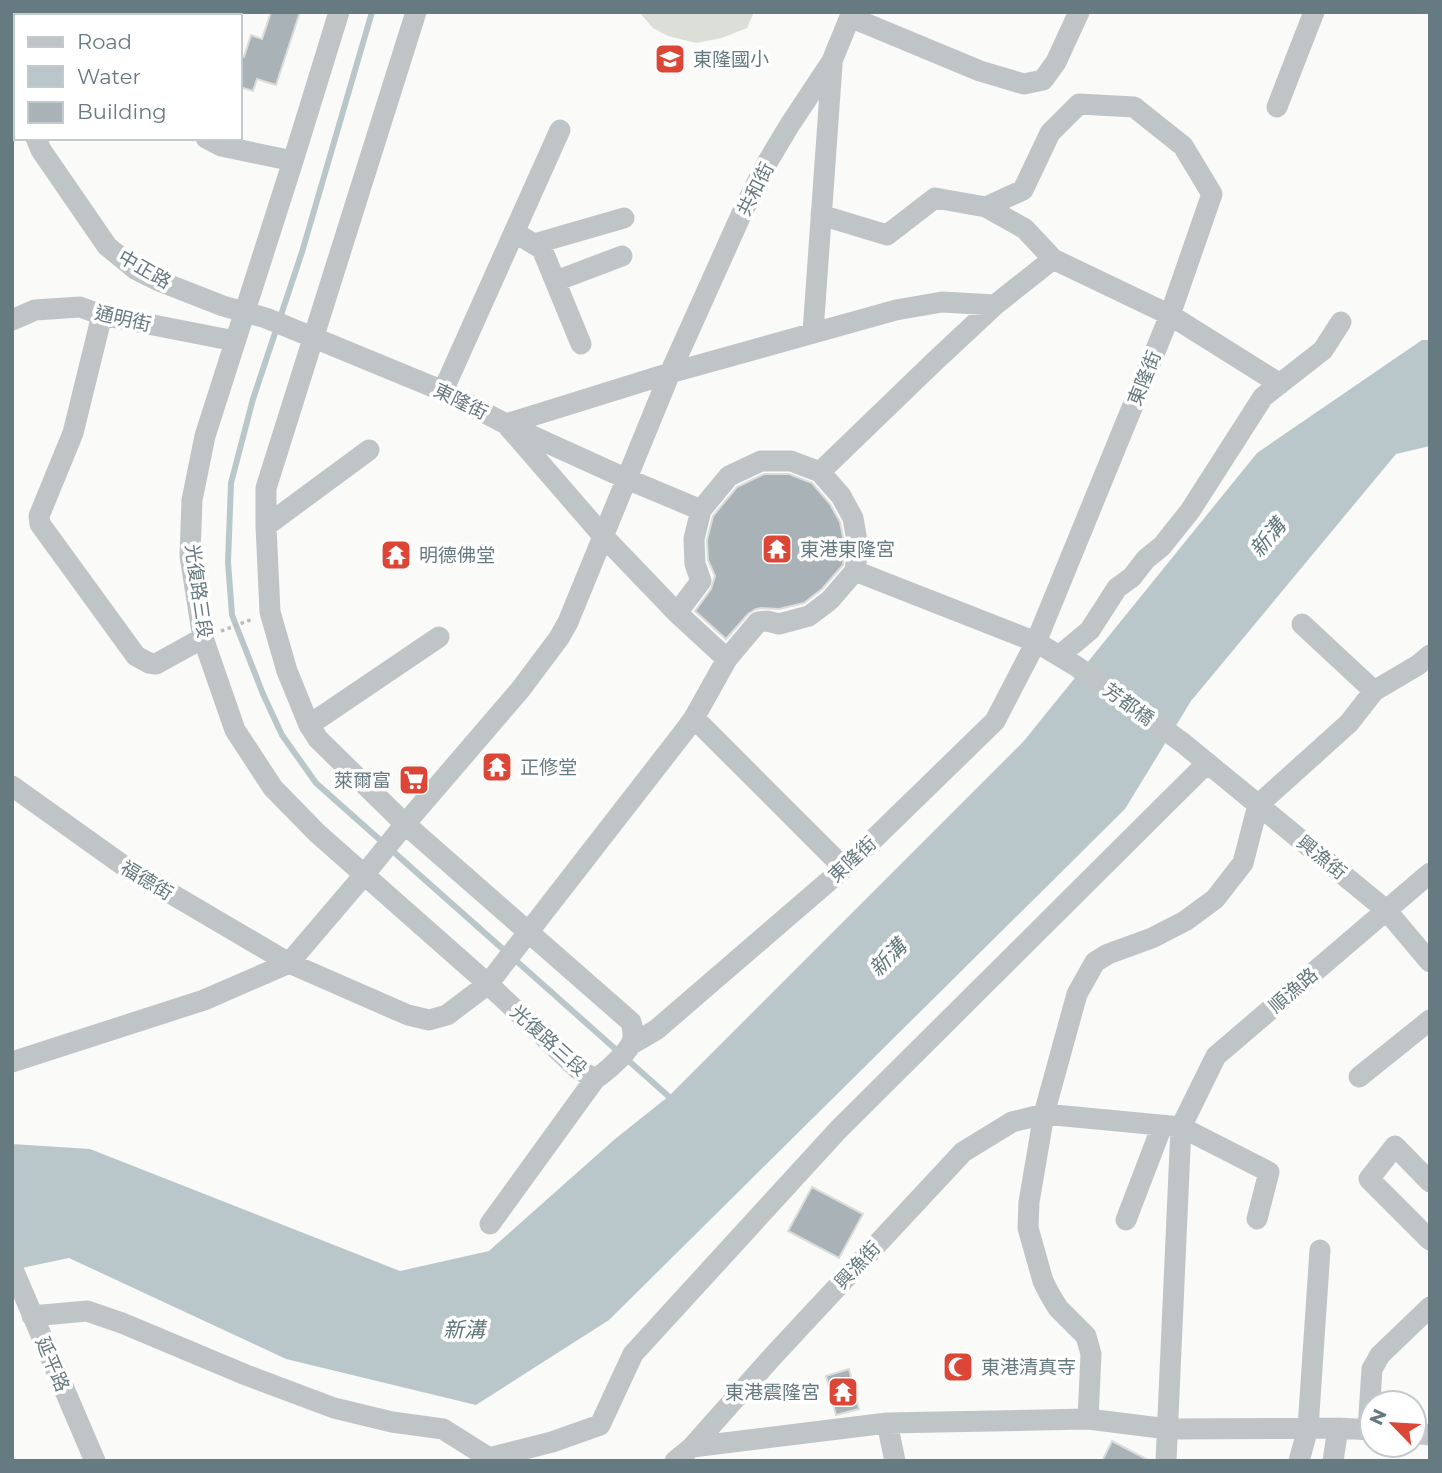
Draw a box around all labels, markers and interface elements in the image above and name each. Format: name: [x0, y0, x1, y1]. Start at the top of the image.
legend: [14, 14, 242, 140]
text: Road: [77, 29, 132, 54]
school or university icon: 東隆國小: [653, 42, 687, 76]
place label: 東隆國小: [693, 48, 769, 71]
text: Water: [77, 64, 141, 89]
text: Building: [77, 99, 167, 124]
street label: 共和街: [732, 159, 779, 220]
street label: 中正路: [114, 245, 175, 294]
street label: 通明街: [93, 301, 153, 336]
street label: 東隆街: [1123, 347, 1166, 409]
street label: 東隆街: [430, 379, 491, 424]
water label: 新溝: [1245, 511, 1293, 562]
temple icon: 東港東隆宮: [760, 532, 794, 566]
temple icon: 明德佛堂: [379, 538, 413, 572]
place label: 東港東隆宮: [800, 538, 895, 561]
street label: 光復路三段: [181, 542, 217, 640]
place label: 明德佛堂: [419, 544, 495, 567]
street label: 芳都橋: [1099, 678, 1159, 730]
temple icon: 正修堂: [480, 750, 514, 784]
place label: 正修堂: [520, 756, 577, 779]
supermarket icon: 萊爾富: [397, 763, 431, 797]
place label: 萊爾富: [334, 769, 391, 792]
street label: 興漁街: [1292, 831, 1351, 884]
street label: 東隆街: [824, 832, 881, 887]
street label: 福德街: [116, 856, 177, 905]
water label: 新溝: [864, 932, 913, 981]
street label: 順漁路: [1264, 963, 1322, 1018]
street label: 光復路三段: [506, 1000, 592, 1081]
street label: 興漁街: [830, 1237, 885, 1294]
water label: 新溝: [443, 1317, 488, 1342]
street label: 延平路: [31, 1333, 74, 1395]
mosque icon: 東港清真寺: [941, 1350, 975, 1384]
place label: 東港清真寺: [981, 1356, 1076, 1379]
temple icon: 東港震隆宮: [826, 1375, 860, 1409]
place label: 東港震隆宮: [725, 1381, 820, 1404]
north arrow: [1358, 1389, 1428, 1459]
text: N: [1364, 1405, 1392, 1429]

